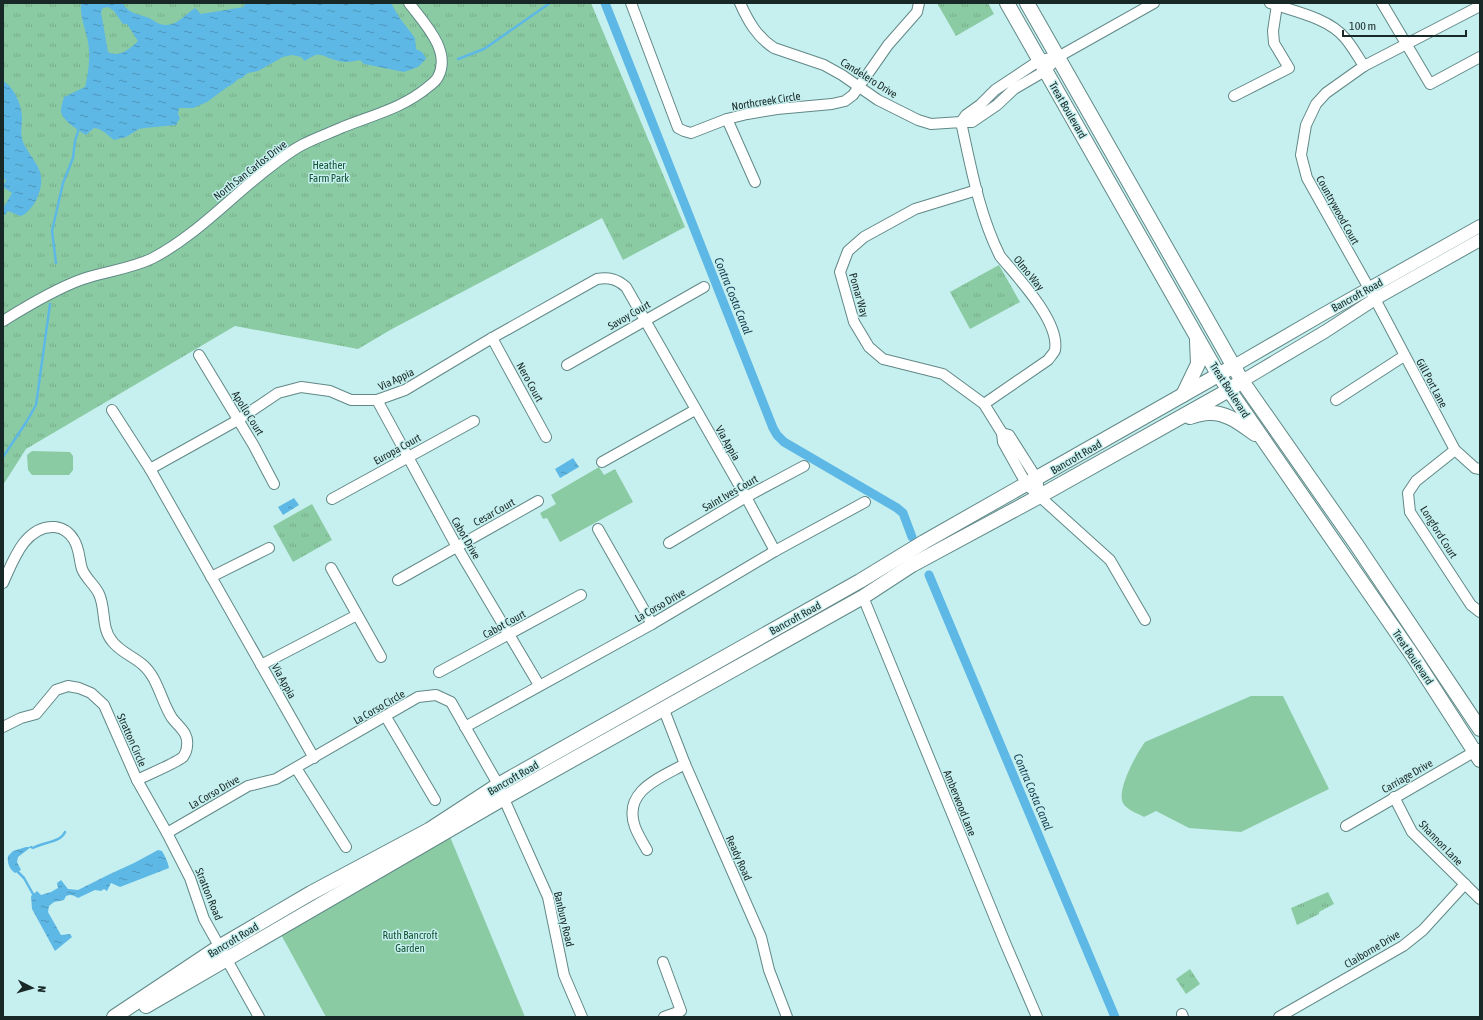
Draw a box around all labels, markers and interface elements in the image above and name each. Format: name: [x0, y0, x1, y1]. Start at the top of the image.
scale bar: [1343, 12, 1466, 38]
text: 100 m: [1349, 19, 1376, 33]
street label: Candelero Drive: [838, 56, 900, 100]
street label: Treat Boulevard: [1047, 79, 1089, 141]
street label: Northcreek Circle: [731, 90, 801, 112]
street label: North San Carlos Drive: [211, 138, 289, 202]
park label: Heather Farm Park: [309, 159, 349, 184]
street label: Countrywood Court: [1314, 173, 1362, 247]
street label: Olmo Way: [1011, 253, 1047, 293]
water label: Contra Costa Canal: [711, 255, 755, 337]
street label: Pomar Way: [847, 271, 871, 319]
street label: Bancroft Road: [1329, 276, 1385, 314]
street label: Savoy Court: [606, 298, 652, 332]
street label: Gill Port Lane: [1414, 356, 1450, 410]
street label: Nero Court: [514, 360, 546, 404]
street label: Treat Boulevard: [1208, 360, 1252, 420]
street label: Via Appia: [376, 366, 416, 392]
street label: Apollo Court: [230, 389, 266, 437]
street label: Via Appia: [713, 424, 743, 462]
street label: Europa Court: [371, 431, 423, 467]
street label: Bancroft Road: [1048, 438, 1104, 476]
street label: Saint Ives Court: [700, 472, 760, 514]
street label: Cesar Court: [471, 496, 517, 528]
street label: Longford Court: [1418, 504, 1460, 560]
street label: Cabot Drive: [449, 515, 483, 561]
street label: La Corso Drive: [633, 586, 687, 624]
street label: Bancroft Road: [767, 599, 823, 637]
street label: Cabot Court: [481, 607, 527, 641]
street label: Treat Boulevard: [1390, 627, 1436, 687]
street label: Via Appia: [270, 661, 298, 701]
street label: La Corso Circle: [351, 687, 407, 727]
street label: Stratton Circle: [115, 712, 149, 768]
water label: Contra Costa Canal: [1011, 751, 1055, 833]
street label: Carriage Drive: [1380, 757, 1434, 795]
street label: Bancroft Road: [485, 759, 541, 797]
street label: Amberwood Lane: [941, 768, 979, 838]
street label: La Corso Drive: [187, 773, 241, 811]
street label: Shannon Lane: [1417, 818, 1465, 868]
street label: Ready Road: [724, 834, 754, 882]
street label: Stratton Road: [193, 866, 225, 922]
street label: Banbury Road: [552, 890, 576, 948]
street label: Bancroft Road: [206, 920, 260, 960]
street label: Claiborne Drive: [1342, 928, 1402, 970]
park label: Ruth Bancroft Garden: [382, 929, 438, 954]
north arrow: [12, 968, 52, 1008]
text: N: [36, 985, 48, 993]

